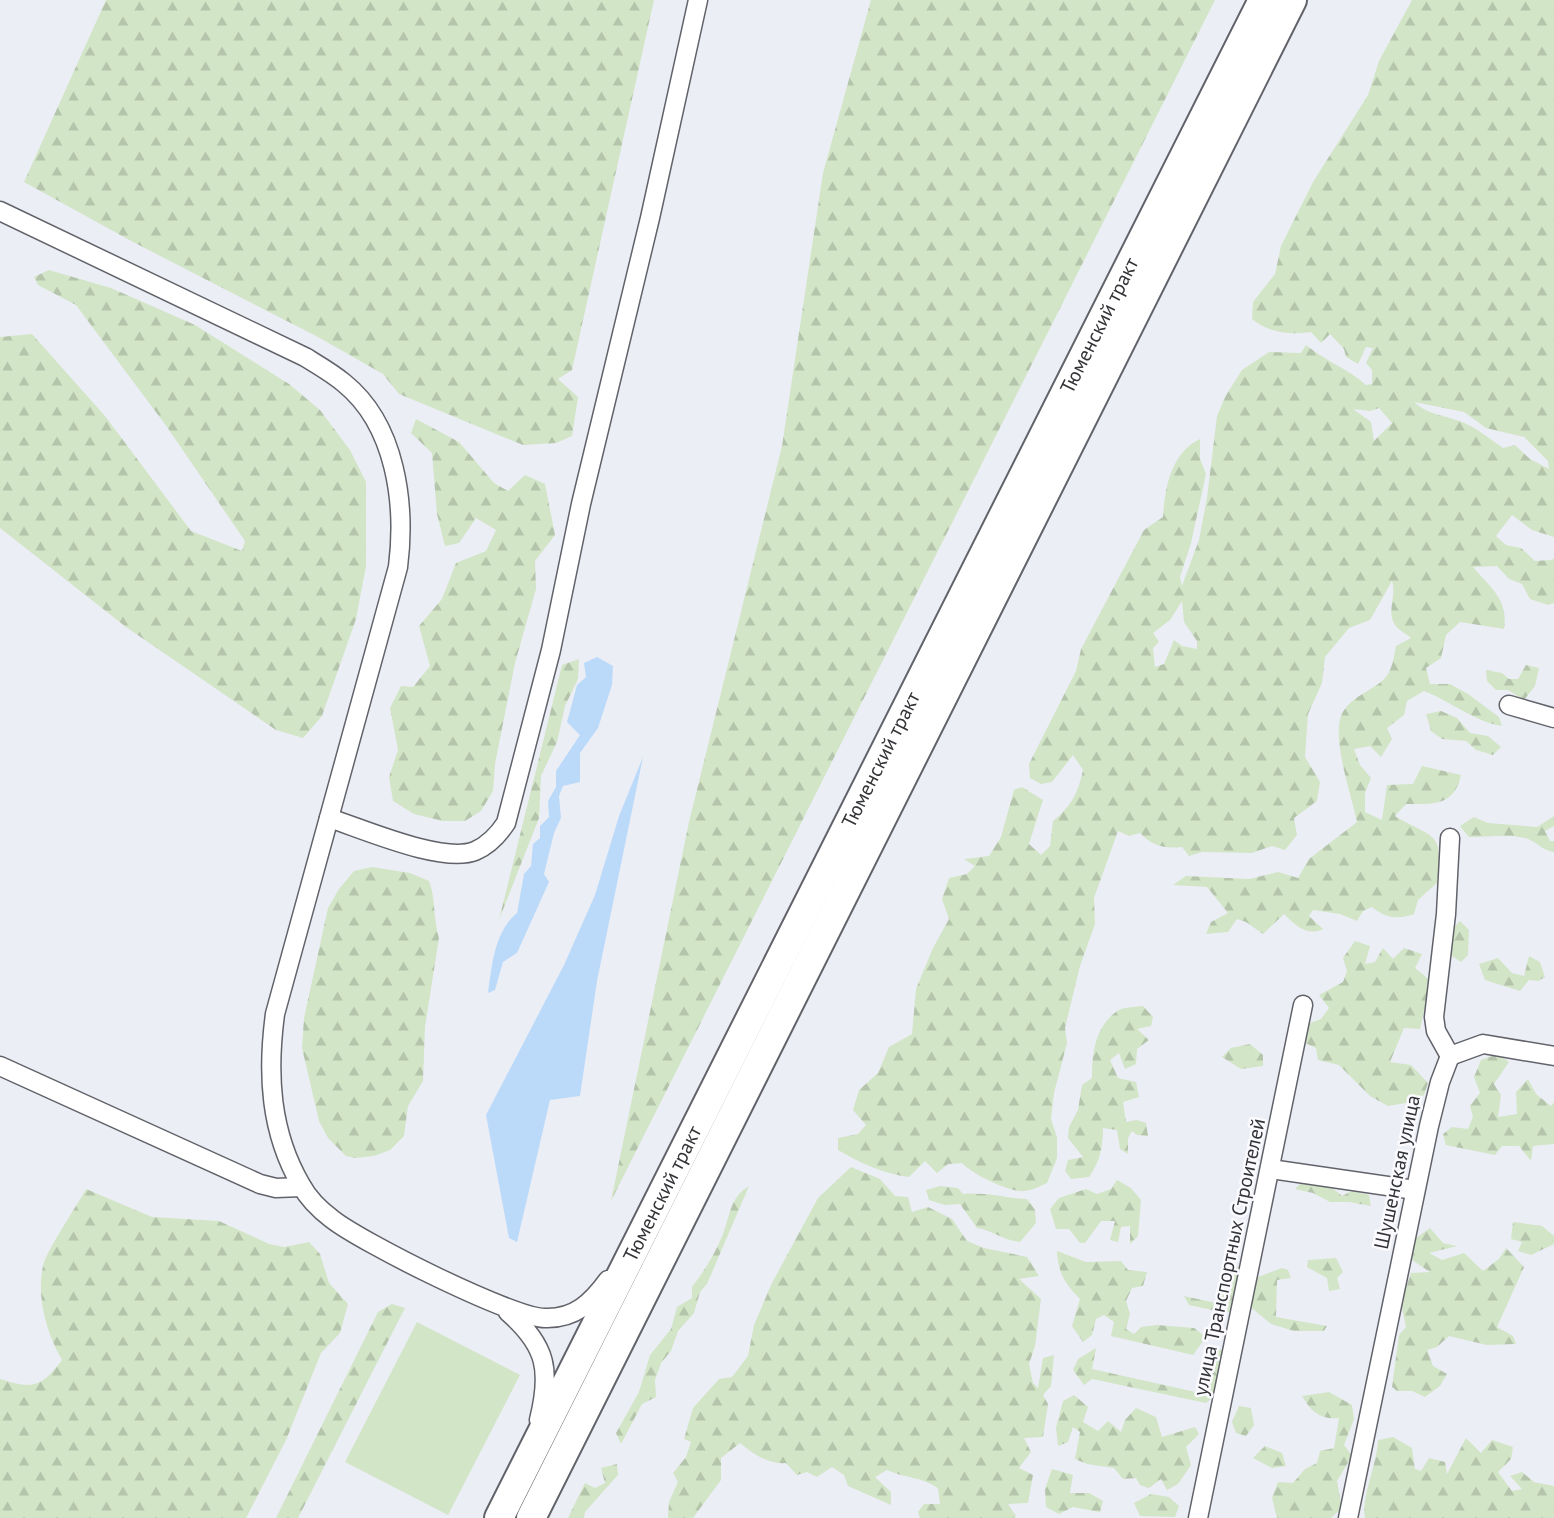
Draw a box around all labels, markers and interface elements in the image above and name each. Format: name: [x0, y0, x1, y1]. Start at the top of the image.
street label: Тюменский тракт: [1054, 253, 1144, 398]
street label: Тюменский тракт: [836, 687, 926, 832]
street label: Шушенская улица: [1368, 1093, 1426, 1251]
street label: улица Транспортных Строителей: [1187, 1116, 1271, 1398]
street label: Тюменский тракт: [617, 1121, 707, 1266]

